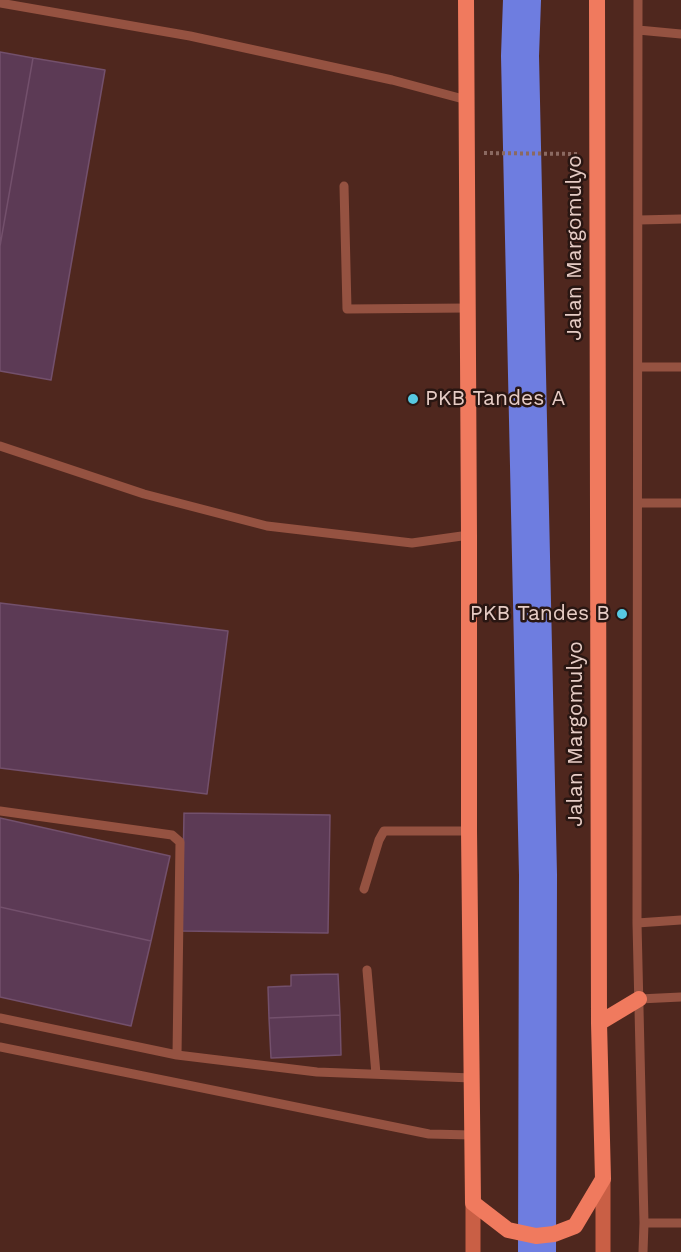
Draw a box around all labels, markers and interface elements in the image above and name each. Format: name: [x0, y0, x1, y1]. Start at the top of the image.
street label: Jalan Margomulyo: [562, 155, 588, 341]
place label: PKB Tandes A: [425, 386, 565, 412]
marker: PKB Tandes A: [406, 392, 420, 406]
place label: PKB Tandes B: [470, 601, 610, 627]
marker: PKB Tandes B: [615, 607, 629, 621]
street label: Jalan Margomulyo: [563, 641, 589, 827]

